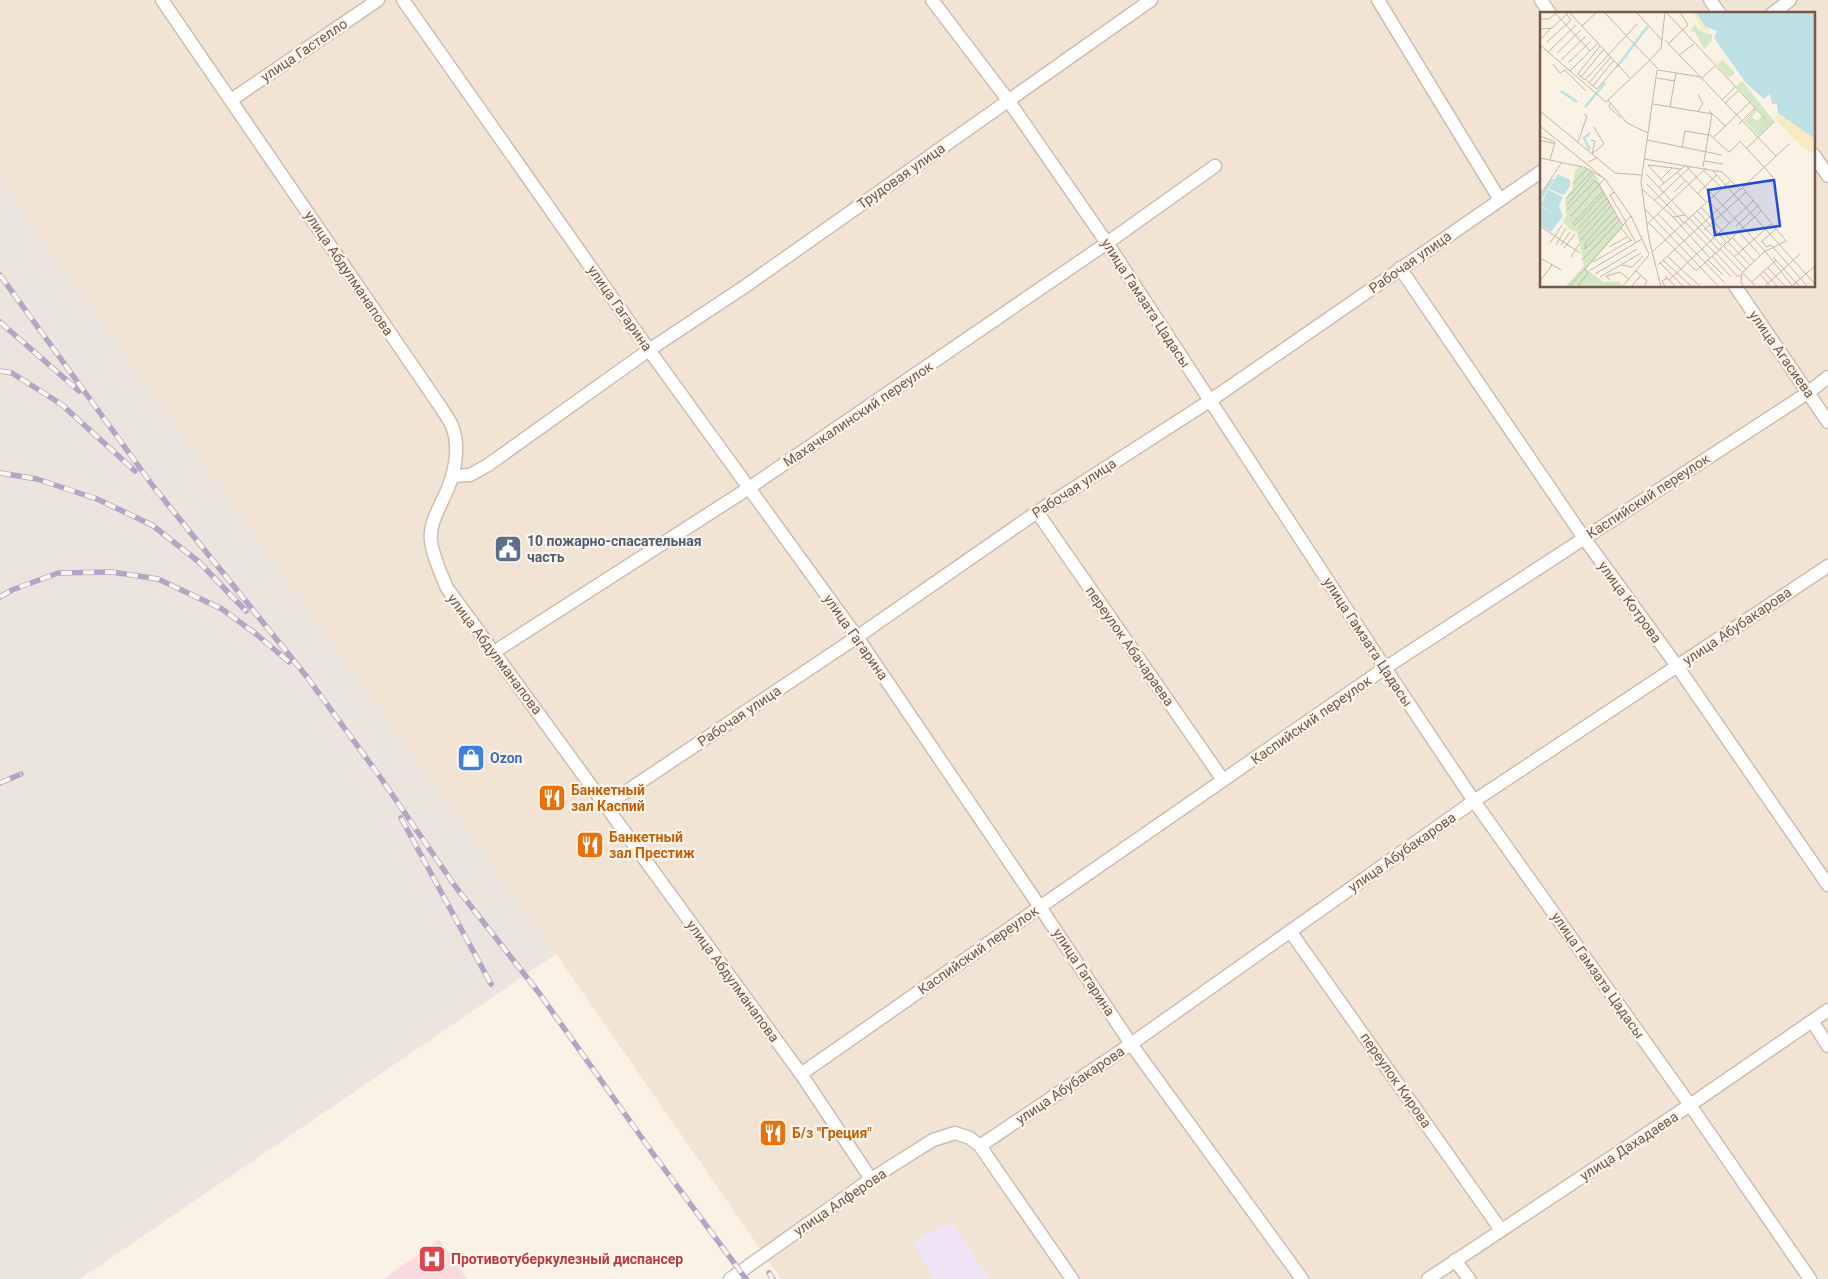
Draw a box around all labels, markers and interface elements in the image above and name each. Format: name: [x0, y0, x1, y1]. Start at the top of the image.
inset map: [1540, 12, 1816, 288]
street label: улица Гастелло: [258, 15, 350, 85]
street label: Трудовая улица: [854, 140, 948, 212]
street label: улица Абдулманапова: [301, 208, 397, 338]
street label: Рабочая улица: [1366, 228, 1454, 296]
street label: улица Гамзата Цадасы: [1098, 235, 1194, 371]
street label: улица Гагарина: [584, 262, 656, 354]
street label: улица Агасиева: [1746, 307, 1818, 401]
street label: Махачкалинский переулок: [780, 358, 936, 470]
street label: Каспийский переулок: [1584, 450, 1713, 542]
street label: Рабочая улица: [1029, 455, 1119, 521]
place label: 10 пожарно-спасательная часть: [527, 533, 702, 565]
public building icon: 10 пожарно-спасательная часть: [493, 534, 523, 564]
street label: улица Котрова: [1595, 558, 1665, 646]
street label: улица Гамзата Цадасы: [1320, 574, 1416, 710]
street label: переулок Абачараева: [1083, 583, 1177, 709]
street label: улица Абубакарова: [1680, 584, 1794, 668]
street label: улица Абдулманапова: [444, 591, 546, 717]
street label: улица Гагарина: [820, 591, 892, 683]
street label: Каспийский переулок: [1248, 672, 1375, 768]
street label: Рабочая улица: [694, 682, 784, 750]
shop icon: Ozon: [456, 743, 486, 773]
place label: Ozon: [490, 750, 523, 766]
place label: Банкетный зал Каспий: [571, 782, 645, 814]
restaurant icon: Банкетный зал Каспий: [537, 783, 567, 813]
street label: улица Абубакарова: [1345, 809, 1459, 895]
place label: Банкетный зал Престиж: [609, 829, 695, 861]
restaurant icon: Банкетный зал Престиж: [575, 830, 605, 860]
street label: Каспийский переулок: [915, 902, 1042, 998]
street label: улица Гамзата Цадасы: [1548, 909, 1648, 1041]
street label: улица Абдулманапова: [683, 917, 783, 1045]
street label: улица Гагарина: [1050, 925, 1118, 1019]
street label: переулок Кирова: [1357, 1029, 1435, 1131]
street label: улица Абубакарова: [1013, 1043, 1127, 1127]
street label: улица Дахадаева: [1577, 1108, 1681, 1184]
restaurant icon: Б/з "Греция": [758, 1118, 788, 1148]
place label: Б/з "Греция": [792, 1125, 872, 1141]
street label: улица Алферова: [791, 1165, 889, 1239]
hospital icon: Противотуберкулезный диспансер: [417, 1244, 447, 1274]
place label: Противотуберкулезный диспансер: [451, 1251, 683, 1267]

